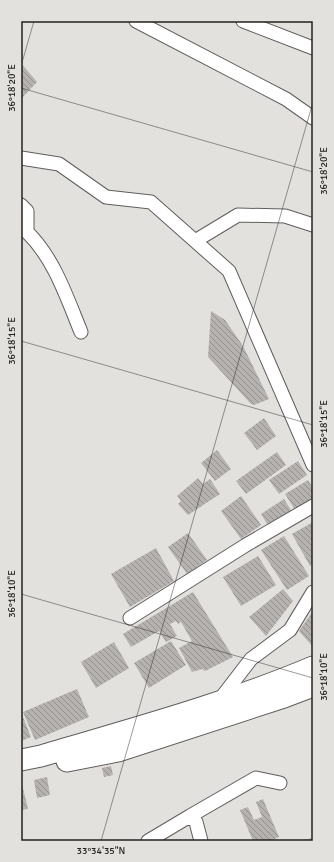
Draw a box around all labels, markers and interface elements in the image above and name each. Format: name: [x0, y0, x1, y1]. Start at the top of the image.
text: 36°18'20"E: [6, 64, 18, 112]
text: 36°18'20"E: [318, 147, 330, 195]
text: 36°18'15"E: [6, 317, 18, 365]
text: 36°18'15"E: [318, 400, 330, 448]
text: 36°18'10"E: [6, 570, 18, 618]
text: 36°18'10"E: [318, 653, 330, 701]
text: 33°34'35"N: [77, 845, 125, 857]

